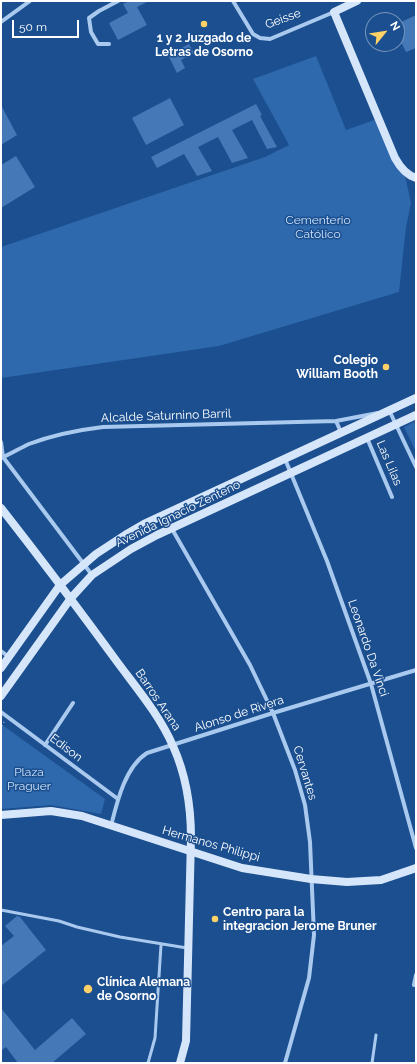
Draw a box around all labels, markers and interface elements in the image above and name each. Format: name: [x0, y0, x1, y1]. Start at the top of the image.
street label: Geisse: [263, 6, 303, 32]
scale bar: [14, 12, 81, 38]
north arrow: [365, 12, 405, 52]
marker: 1 y 2 Juzgado de Letras de Osorno: [199, 19, 209, 29]
text: N: [387, 19, 403, 33]
text: 50 m: [19, 20, 47, 34]
place label: 1 y 2 Juzgado de Letras de Osorno: [155, 31, 253, 59]
park label: Cementerio Católico: [285, 213, 351, 241]
place label: Colegio William Booth: [296, 353, 378, 381]
marker: Colegio William Booth: [381, 362, 391, 372]
street label: Alcalde Saturnino Barril: [101, 407, 231, 425]
street label: Las Lilas: [373, 438, 405, 488]
street label: Avenida Ignacio Zenteno: [113, 477, 243, 551]
street label: Leonardo Da Vinci: [345, 598, 391, 698]
street label: Barros Arana: [132, 666, 184, 734]
street label: Alonso de Rivera: [192, 693, 286, 735]
street label: Edison: [47, 731, 85, 765]
street label: Cervantes: [290, 744, 320, 802]
park label: Plaza Praguer: [7, 765, 51, 793]
street label: Hermanos Philippi: [160, 823, 262, 865]
place label: Centro para la integracion Jerome Bruner: [223, 905, 377, 933]
marker: Centro para la integracion Jerome Bruner: [210, 914, 220, 924]
place label: Clínica Alemana de Osorno: [97, 975, 190, 1003]
marker: Clínica Alemana de Osorno: [82, 983, 94, 995]

